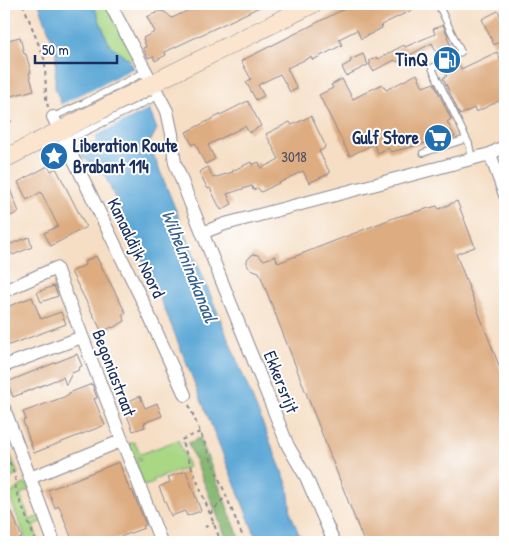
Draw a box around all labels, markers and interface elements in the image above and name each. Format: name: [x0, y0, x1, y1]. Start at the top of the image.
scale bar: [35, 32, 118, 64]
text: 50 m: [42, 39, 69, 60]
fuel station icon: TinQ: [432, 45, 462, 75]
place label: TinQ: [395, 47, 428, 72]
supermarket icon: Gulf Store: [423, 123, 453, 153]
place label: Gulf Store: [352, 125, 420, 150]
place label: Liberation Route Brabant 114: [73, 133, 179, 179]
place icon: Liberation Route Brabant 114: [39, 141, 69, 171]
house number: 3018: [281, 146, 307, 167]
street label: Kanaaldijk Noord: [101, 194, 171, 302]
water label: Wilhelminakanaal: [156, 206, 225, 327]
street label: Begoniastraat: [86, 326, 143, 421]
street label: Ekkersrijt: [258, 347, 306, 418]

